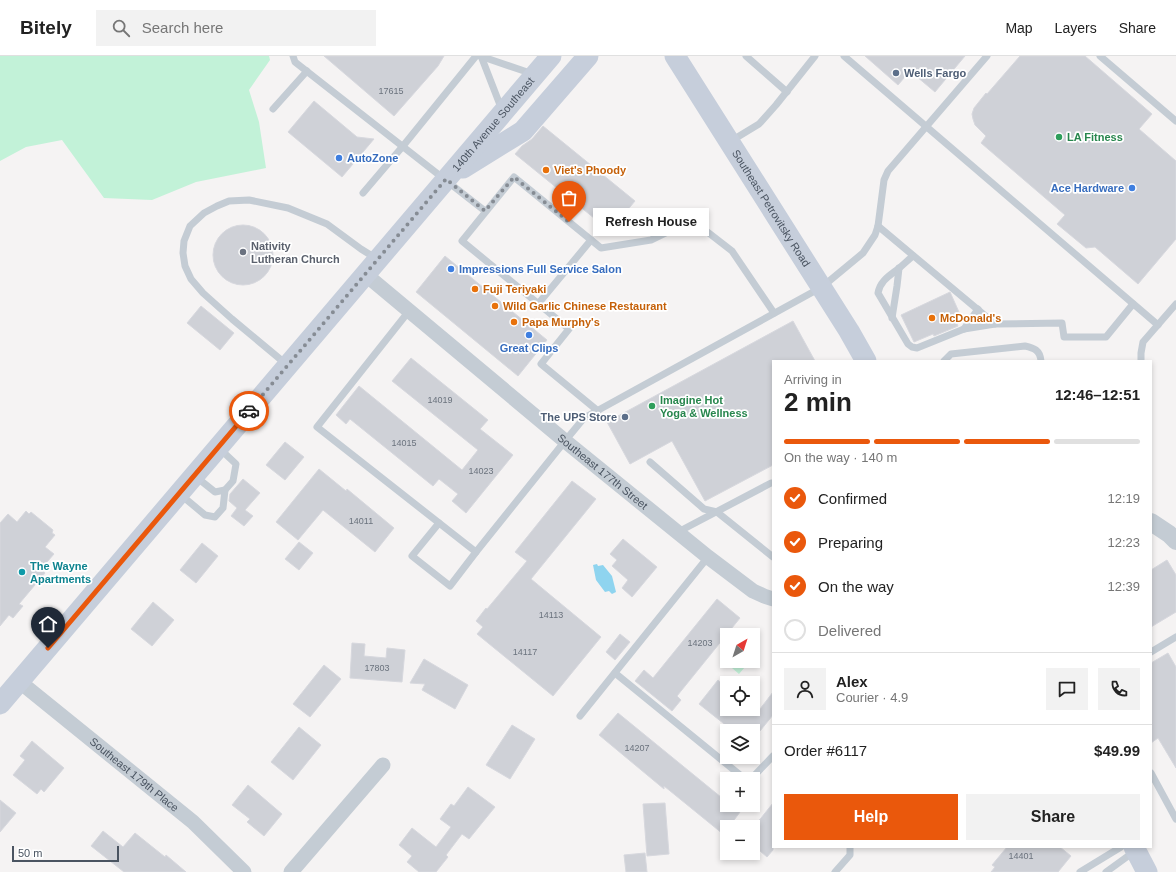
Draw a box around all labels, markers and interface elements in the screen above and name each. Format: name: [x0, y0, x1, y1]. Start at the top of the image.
search box: [96, 10, 376, 46]
text: Bitely: [20, 17, 72, 38]
icon: search: [110, 17, 132, 39]
text: Search here: [142, 19, 223, 36]
text: Map: [1005, 20, 1033, 36]
text: Layers: [1055, 20, 1097, 36]
text: Share: [1119, 20, 1156, 36]
place label: Wells Fargo: [904, 67, 966, 79]
marker: Wells Fargo: [891, 68, 901, 78]
street label: 140th Avenue Southeast: [450, 75, 536, 174]
house number: 17615: [378, 86, 404, 96]
place label: LA Fitness: [1067, 131, 1123, 143]
marker: LA Fitness: [1054, 132, 1064, 142]
street label: Southeast Petrovitsky Road: [730, 147, 813, 269]
place label: AutoZone: [347, 152, 398, 164]
marker: AutoZone: [334, 153, 344, 163]
place label: Viet's Phoody: [554, 164, 627, 176]
marker: Viet's Phoody: [541, 165, 551, 175]
pin: [552, 181, 586, 222]
place label: Ace Hardware: [1051, 182, 1124, 194]
marker: Ace Hardware: [1127, 183, 1137, 193]
icon: bag: [558, 187, 580, 209]
callout: Refresh House: [593, 208, 709, 236]
text: Refresh House: [605, 214, 697, 229]
place label: Nativity Lutheran Church: [251, 240, 340, 265]
marker: Nativity Lutheran Church: [238, 247, 248, 257]
place label: Impressions Full Service Salon: [459, 263, 622, 275]
marker: Impressions Full Service Salon: [446, 264, 456, 274]
place label: Fuji Teriyaki: [483, 283, 546, 295]
marker: Fuji Teriyaki: [470, 284, 480, 294]
place label: Wild Garlic Chinese Restaurant: [503, 300, 667, 312]
marker: Wild Garlic Chinese Restaurant: [490, 301, 500, 311]
place label: McDonald's: [940, 312, 1001, 324]
marker: McDonald's: [927, 313, 937, 323]
place label: Papa Murphy's: [522, 316, 600, 328]
marker: Papa Murphy's: [509, 317, 519, 327]
marker: Great Clips: [524, 330, 534, 340]
place label: Great Clips: [500, 342, 558, 354]
text: Arriving in: [784, 372, 842, 387]
text: 12:46–12:51: [1055, 386, 1140, 403]
text: 2 min: [784, 387, 852, 417]
courier: [229, 391, 269, 431]
place label: Imagine Hot Yoga & Wellness: [660, 394, 748, 419]
house number: 14019: [427, 395, 453, 405]
icon: car: [238, 400, 260, 422]
marker: Imagine Hot Yoga & Wellness: [647, 401, 657, 411]
place label: The UPS Store: [541, 411, 617, 423]
marker: The UPS Store: [620, 412, 630, 422]
street label: Southeast 177th Street: [555, 431, 650, 512]
house number: 14015: [391, 438, 417, 448]
text: On the way · 140 m: [784, 450, 897, 465]
house number: 14023: [468, 466, 494, 476]
icon: check: [784, 487, 806, 509]
text: Confirmed: [818, 490, 887, 507]
text: 12:19: [1107, 491, 1140, 506]
house number: 14011: [349, 516, 373, 526]
icon: check: [784, 531, 806, 553]
text: Preparing: [818, 534, 883, 551]
text: 12:23: [1107, 535, 1140, 550]
place label: The Wayne Apartments: [30, 560, 91, 585]
marker: The Wayne Apartments: [17, 567, 27, 577]
icon: check: [784, 575, 806, 597]
text: On the way: [818, 578, 894, 595]
text: 12:39: [1107, 579, 1140, 594]
pin: [31, 607, 65, 648]
house number: 14113: [539, 610, 563, 620]
icon: home: [37, 613, 59, 635]
text: Delivered: [818, 622, 881, 639]
north arrow: [720, 628, 760, 668]
map controls: [720, 628, 760, 860]
house number: 14203: [687, 638, 713, 648]
house number: 14117: [513, 647, 537, 657]
house number: 17803: [364, 663, 390, 673]
button: person: [784, 668, 826, 710]
button: chat: [1046, 668, 1088, 710]
button: phone: [1098, 668, 1140, 710]
text: Alex: [836, 673, 868, 690]
button: locate: [720, 676, 760, 716]
text: Courier · 4.9: [836, 690, 908, 705]
button: layers: [720, 724, 760, 764]
street label: Southeast 179th Place: [87, 735, 181, 814]
text: Order #6117: [784, 742, 867, 759]
text: $49.99: [1094, 742, 1140, 759]
house number: 14207: [624, 743, 650, 753]
button: +: [720, 772, 760, 812]
button: Help: [784, 794, 958, 840]
button: Share: [966, 794, 1140, 840]
button: −: [720, 820, 760, 860]
scale bar: [12, 844, 119, 863]
text: 50 m: [18, 847, 42, 859]
house number: 14401: [1008, 851, 1034, 861]

